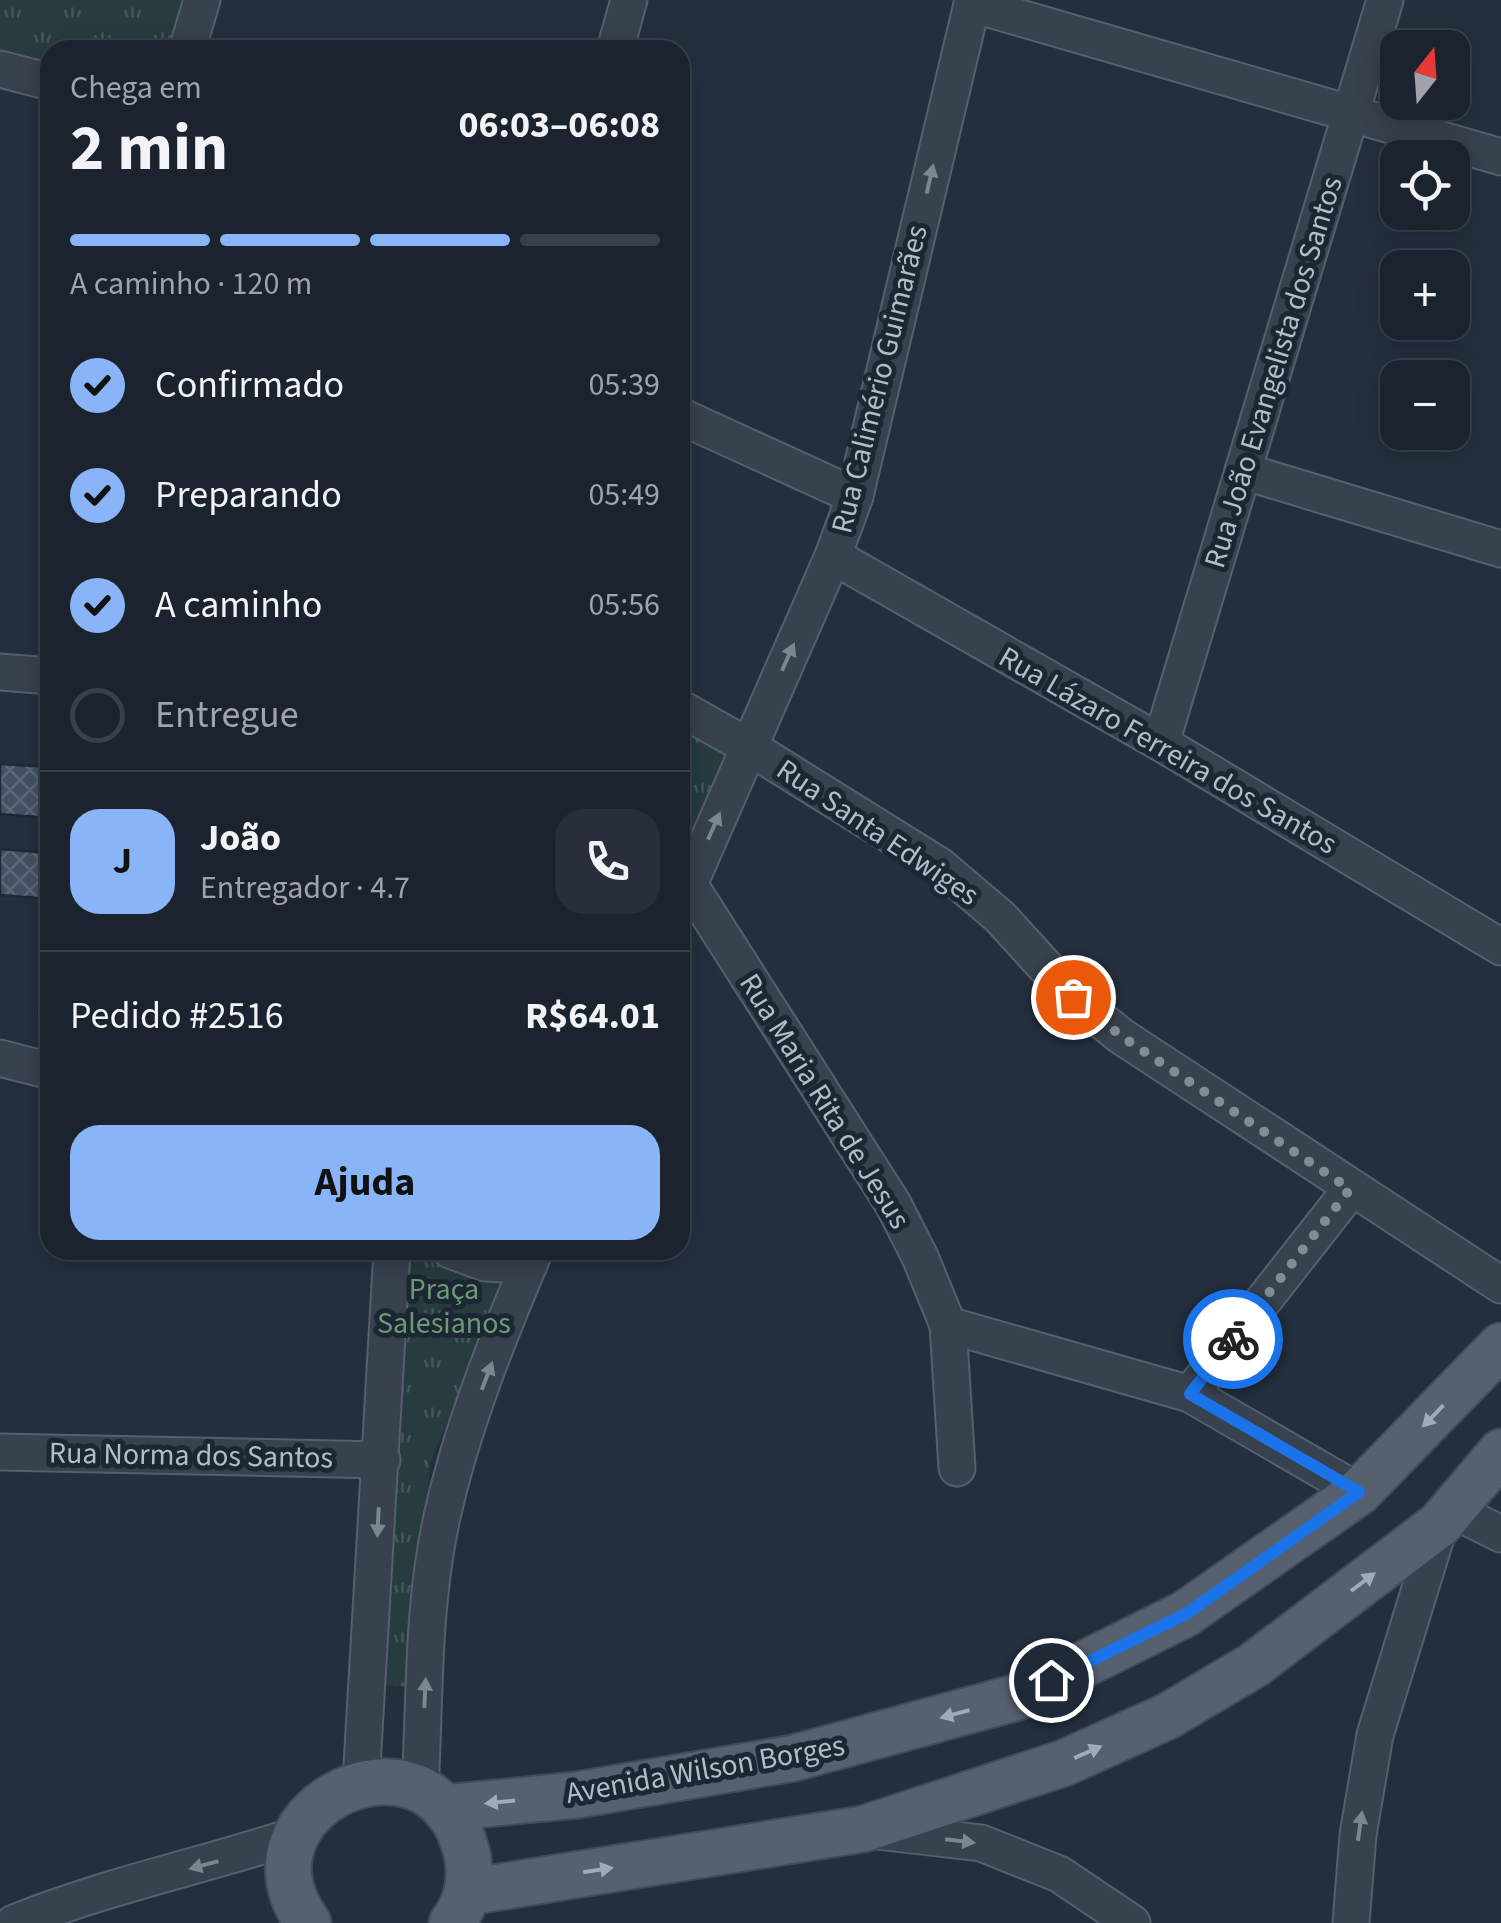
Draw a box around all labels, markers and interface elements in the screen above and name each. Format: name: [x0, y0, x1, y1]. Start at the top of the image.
north arrow: [1380, 30, 1470, 120]
map controls: [1380, 30, 1470, 450]
text: Chega em: [70, 65, 202, 111]
text: 06:03–06:08: [458, 98, 660, 152]
text: 2 min: [70, 102, 228, 195]
button: locate: [1380, 140, 1470, 230]
one-way arrow: [923, 163, 938, 194]
street label: Rua João Evangelista dos Santos: [1193, 171, 1354, 573]
street label: Rua Calimério Guimarães: [820, 221, 939, 538]
button: +: [1380, 250, 1470, 340]
text: A caminho · 120 m: [70, 261, 312, 307]
icon: check: [70, 358, 125, 413]
text: Confirmado: [155, 358, 344, 412]
button: −: [1380, 360, 1470, 450]
text: 05:39: [588, 362, 660, 408]
icon: check: [70, 468, 125, 523]
text: Preparando: [155, 468, 342, 522]
text: 05:49: [588, 472, 660, 518]
icon: check: [70, 578, 125, 633]
text: A caminho: [155, 578, 322, 632]
text: 05:56: [588, 582, 660, 628]
street label: Rua Lázaro Ferreira dos Santos: [991, 636, 1345, 865]
one-way arrow: [780, 642, 796, 672]
text: Entregue: [155, 688, 299, 742]
street label: Rua Santa Edwiges: [768, 749, 988, 916]
button: phone: [555, 809, 660, 914]
text: João: [200, 811, 281, 865]
one-way arrow: [706, 811, 722, 841]
text: J: [113, 834, 132, 888]
text: Entregador · 4.7: [200, 865, 410, 911]
pin: [1031, 955, 1116, 1040]
street label: Rua Maria Rita de Jesus: [729, 965, 921, 1237]
icon: bag: [1046, 970, 1101, 1025]
text: Pedido #2516: [70, 989, 284, 1043]
text: R$64.01: [525, 989, 660, 1043]
button: Ajuda: [70, 1125, 660, 1240]
park label: Praça Salesianos: [377, 1268, 511, 1345]
courier: [1183, 1289, 1283, 1389]
icon: bike: [1206, 1312, 1261, 1367]
one-way arrow: [479, 1361, 495, 1391]
one-way arrow: [1422, 1404, 1445, 1428]
street label: Rua Norma dos Santos: [49, 1432, 333, 1479]
one-way arrow: [370, 1507, 386, 1539]
one-way arrow: [1350, 1573, 1376, 1593]
pin: [1009, 1638, 1094, 1723]
icon: home: [1024, 1653, 1079, 1708]
one-way arrow: [417, 1677, 433, 1708]
one-way arrow: [940, 1707, 970, 1722]
street label: Avenida Wilson Borges: [562, 1724, 848, 1815]
one-way arrow: [1073, 1744, 1103, 1760]
one-way arrow: [483, 1795, 515, 1811]
one-way arrow: [1353, 1810, 1369, 1841]
one-way arrow: [945, 1833, 976, 1849]
one-way arrow: [188, 1858, 219, 1873]
one-way arrow: [583, 1862, 615, 1878]

